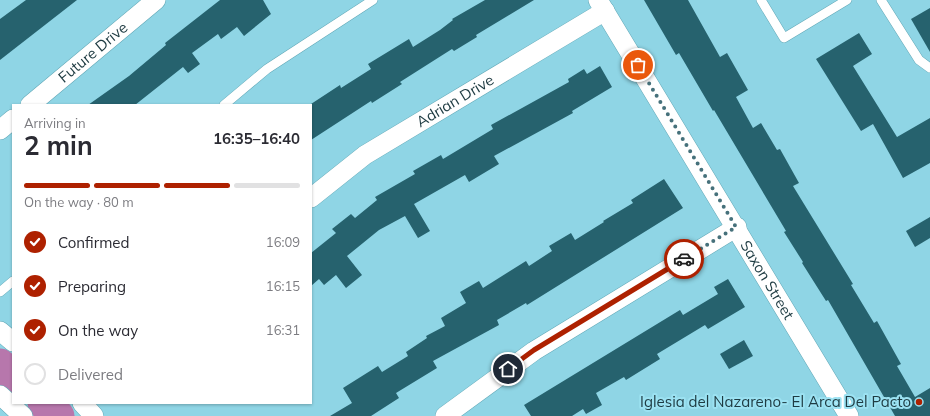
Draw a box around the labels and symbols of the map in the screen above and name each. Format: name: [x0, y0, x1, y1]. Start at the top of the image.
street label: Future Drive: [54, 18, 131, 86]
pin: [621, 48, 655, 82]
street label: Adrian Drive: [413, 70, 497, 131]
street label: Saxon Street: [736, 237, 799, 323]
courier: [664, 239, 704, 279]
pin: [491, 352, 525, 386]
place label: Iglesia del Nazareno- El Arca Del Pacto: [640, 392, 911, 411]
marker: Iglesia del Nazareno- El Arca Del Pacto: [914, 397, 924, 407]

